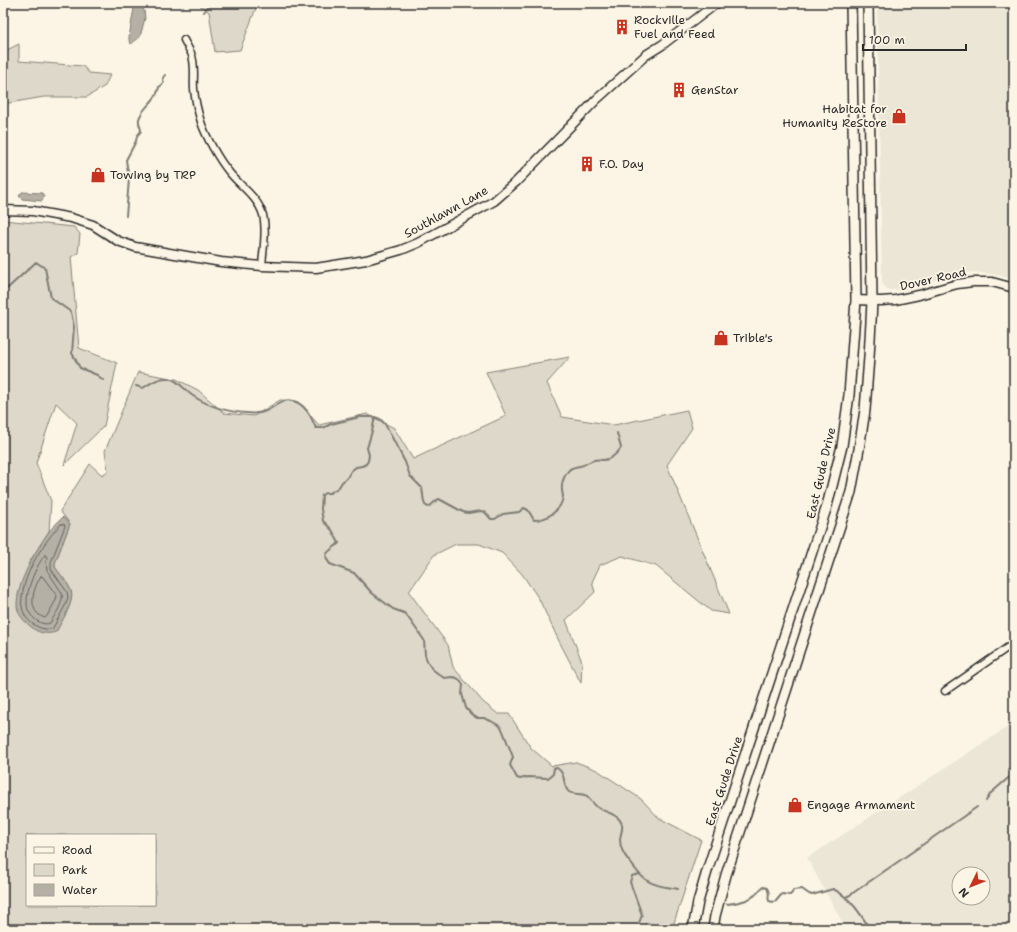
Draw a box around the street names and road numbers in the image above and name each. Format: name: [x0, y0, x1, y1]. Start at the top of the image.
street label: Southlawn Lane: [401, 182, 491, 242]
street label: Dover Road: [898, 264, 968, 294]
street label: East Gude Drive: [803, 425, 839, 520]
street label: East Gude Drive: [702, 734, 746, 828]

